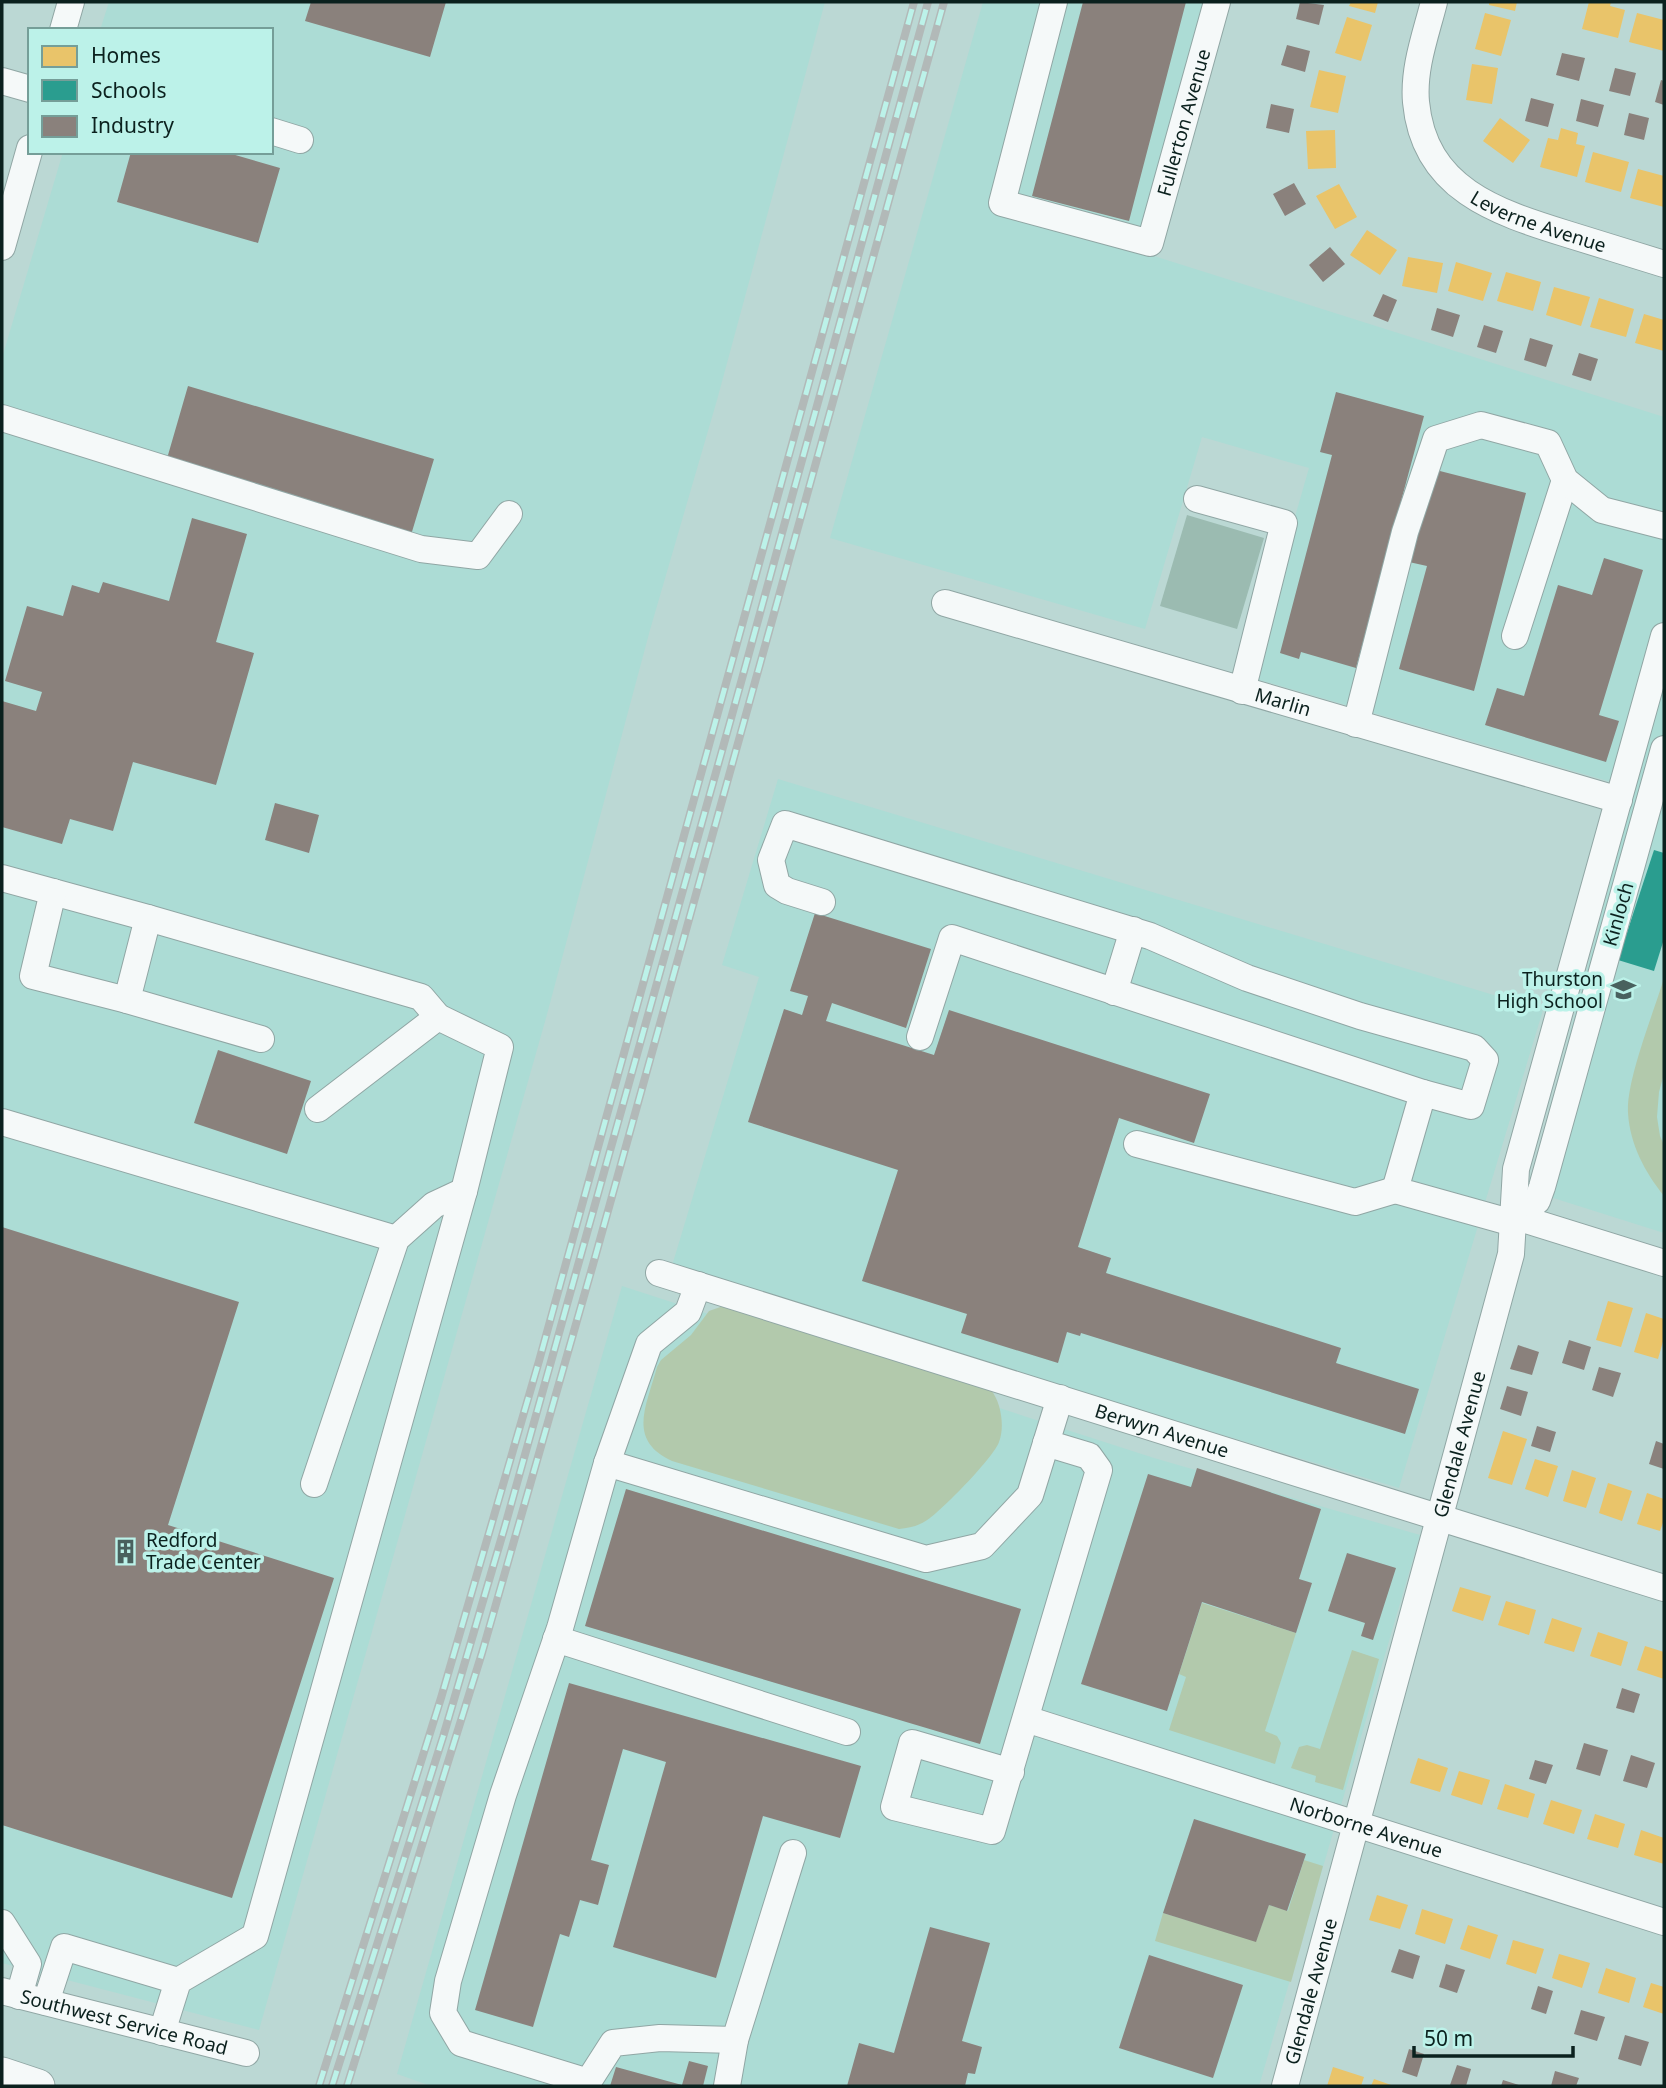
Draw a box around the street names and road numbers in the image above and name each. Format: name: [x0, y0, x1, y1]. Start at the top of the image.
street label: Fullerton Avenue: [1151, 46, 1216, 199]
street label: Leverne Avenue: [1466, 184, 1609, 258]
street label: Marlin: [1252, 681, 1314, 722]
street label: Kinloch: [1596, 879, 1640, 949]
street label: Glendale Avenue: [1427, 1368, 1492, 1520]
street label: Berwyn Avenue: [1092, 1397, 1232, 1464]
street label: Norborne Avenue: [1286, 1791, 1446, 1864]
street label: Glendale Avenue: [1278, 1915, 1343, 2068]
street label: Southwest Service Road: [18, 1983, 231, 2061]

